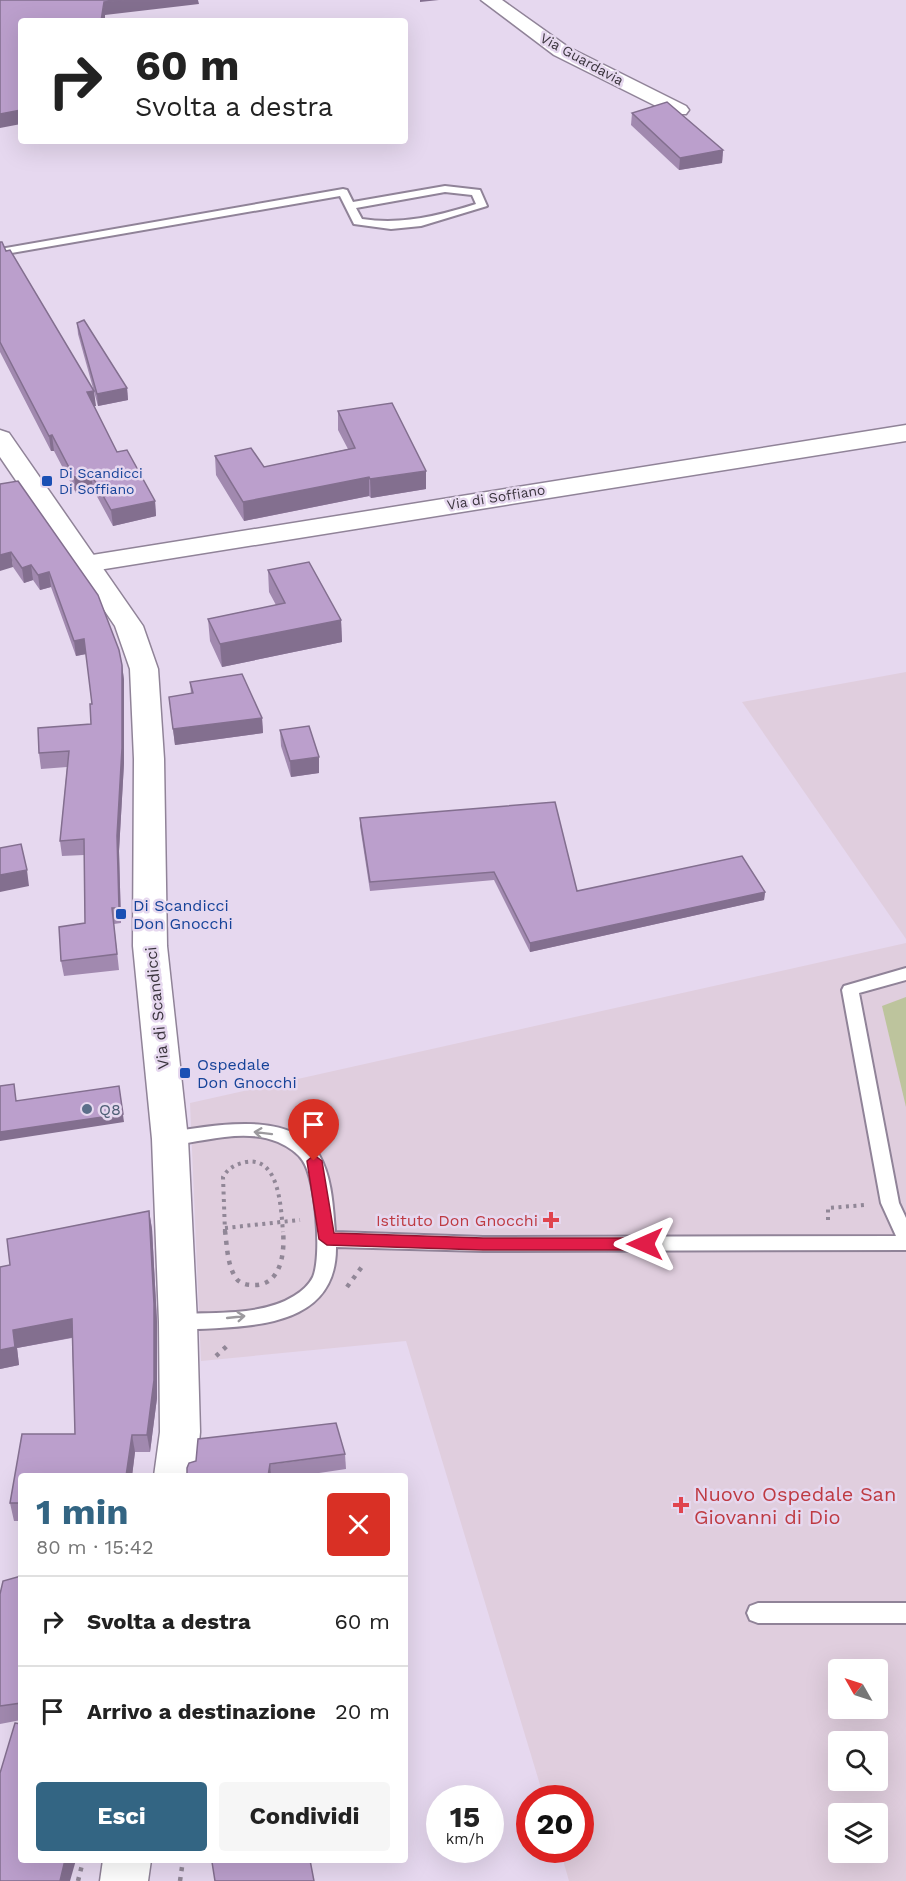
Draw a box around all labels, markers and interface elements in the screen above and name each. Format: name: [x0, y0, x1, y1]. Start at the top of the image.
street label: Via Guardavia: [538, 30, 627, 89]
text: 60 m: [135, 41, 239, 90]
icon: right: [36, 42, 114, 120]
text: Svolta a destra: [135, 91, 333, 123]
place label: Di Scandicci Di Soffiano: [59, 465, 143, 497]
marker: Di Scandicci Di Soffiano: [40, 474, 54, 488]
street label: Via di Soffiano: [446, 481, 546, 513]
place label: Di Scandicci Don Gnocchi: [133, 896, 233, 933]
marker: Di Scandicci Don Gnocchi: [114, 907, 128, 921]
street label: Via di Scandicci: [141, 946, 173, 1070]
place label: Ospedale Don Gnocchi: [197, 1055, 297, 1092]
marker: Ospedale Don Gnocchi: [178, 1066, 192, 1080]
pin: [288, 1099, 339, 1161]
place label: Q8: [99, 1100, 121, 1119]
marker: Q8: [80, 1102, 94, 1116]
icon: arrive: [297, 1108, 330, 1141]
one-way arrow: [254, 1127, 274, 1138]
place label: Istituto Don Gnocchi: [376, 1211, 538, 1230]
marker: Istituto Don Gnocchi: [542, 1211, 560, 1229]
position arrow: [613, 1212, 677, 1276]
one-way arrow: [225, 1311, 245, 1322]
place label: Nuovo Ospedale San Giovanni di Dio: [694, 1482, 896, 1529]
text: 1 min: [36, 1491, 128, 1533]
button: close: [327, 1493, 390, 1556]
marker: Nuovo Ospedale San Giovanni di Dio: [672, 1496, 690, 1514]
text: 80 m · 15:42: [36, 1535, 154, 1559]
icon: right: [36, 1605, 69, 1638]
text: Svolta a destra: [87, 1609, 251, 1634]
text: 60 m: [334, 1609, 390, 1634]
north arrow: [828, 1659, 888, 1719]
map controls: [828, 1659, 888, 1863]
icon: arrive: [36, 1695, 69, 1728]
text: Arrivo a destinazione: [87, 1699, 316, 1724]
text: 20 m: [335, 1699, 390, 1724]
button: search: [828, 1731, 888, 1791]
button: Esci: [36, 1782, 207, 1851]
button: Condividi: [219, 1782, 390, 1851]
speed limit sign: 20: [516, 1785, 594, 1863]
text: 15: [450, 1799, 480, 1834]
button: layers: [828, 1803, 888, 1863]
text: km/h: [446, 1830, 484, 1848]

